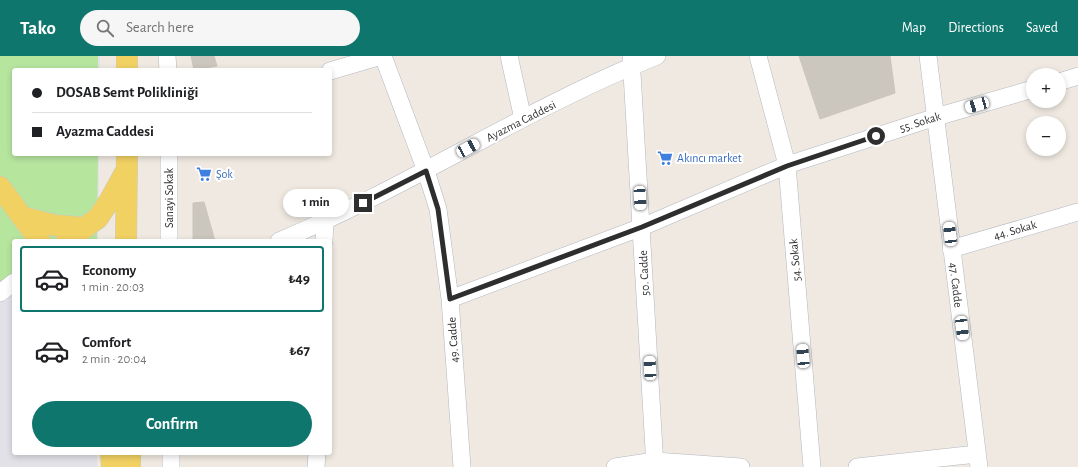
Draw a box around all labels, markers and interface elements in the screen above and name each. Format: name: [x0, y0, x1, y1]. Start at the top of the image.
search box: [80, 10, 360, 46]
icon: search: [94, 17, 116, 39]
text: Tako: [20, 19, 56, 38]
text: Search here: [126, 20, 194, 35]
text: Map: [902, 21, 926, 35]
text: Directions: [948, 21, 1004, 35]
text: Saved: [1026, 21, 1058, 35]
map controls: [1026, 68, 1066, 156]
button: +: [1026, 68, 1066, 108]
text: DOSAB Semt Polikliniği: [56, 85, 198, 100]
car: [964, 96, 990, 114]
street label: Ayazma Caddesi: [484, 98, 558, 145]
street label: 55. Sokak: [898, 110, 942, 134]
button: −: [1026, 116, 1066, 156]
text: Ayazma Caddesi: [56, 124, 154, 139]
route start: [867, 127, 885, 145]
car: [455, 137, 481, 159]
supermarket icon: Akıncı market: [656, 149, 674, 167]
place label: Akıncı market: [677, 152, 742, 164]
supermarket icon: Şok: [195, 165, 213, 183]
street label: Sanayi Sokak: [163, 167, 176, 228]
place label: Şok: [216, 168, 233, 180]
car: [633, 186, 647, 210]
callout: 1 min: [283, 189, 349, 217]
route end: [354, 194, 372, 212]
text: 1 min: [302, 196, 330, 209]
street label: 44. Sokak: [992, 218, 1038, 242]
car: [943, 221, 957, 247]
street label: 54. Sokak: [787, 237, 803, 282]
street label: 50. Cadde: [637, 250, 651, 296]
icon: car: [34, 261, 70, 297]
street label: 47. Cadde: [947, 262, 965, 308]
text: Economy: [82, 263, 136, 278]
text: ₺49: [288, 271, 310, 286]
text: 1 min · 20:03: [82, 281, 144, 294]
car: [955, 315, 969, 341]
street label: 49. Cadde: [445, 317, 461, 363]
icon: car: [34, 333, 70, 369]
text: Comfort: [82, 335, 131, 350]
text: ₺67: [289, 343, 310, 358]
car: [796, 344, 810, 368]
text: 2 min · 20:04: [82, 353, 146, 366]
car: [643, 356, 657, 380]
button: Confirm: [32, 401, 312, 447]

